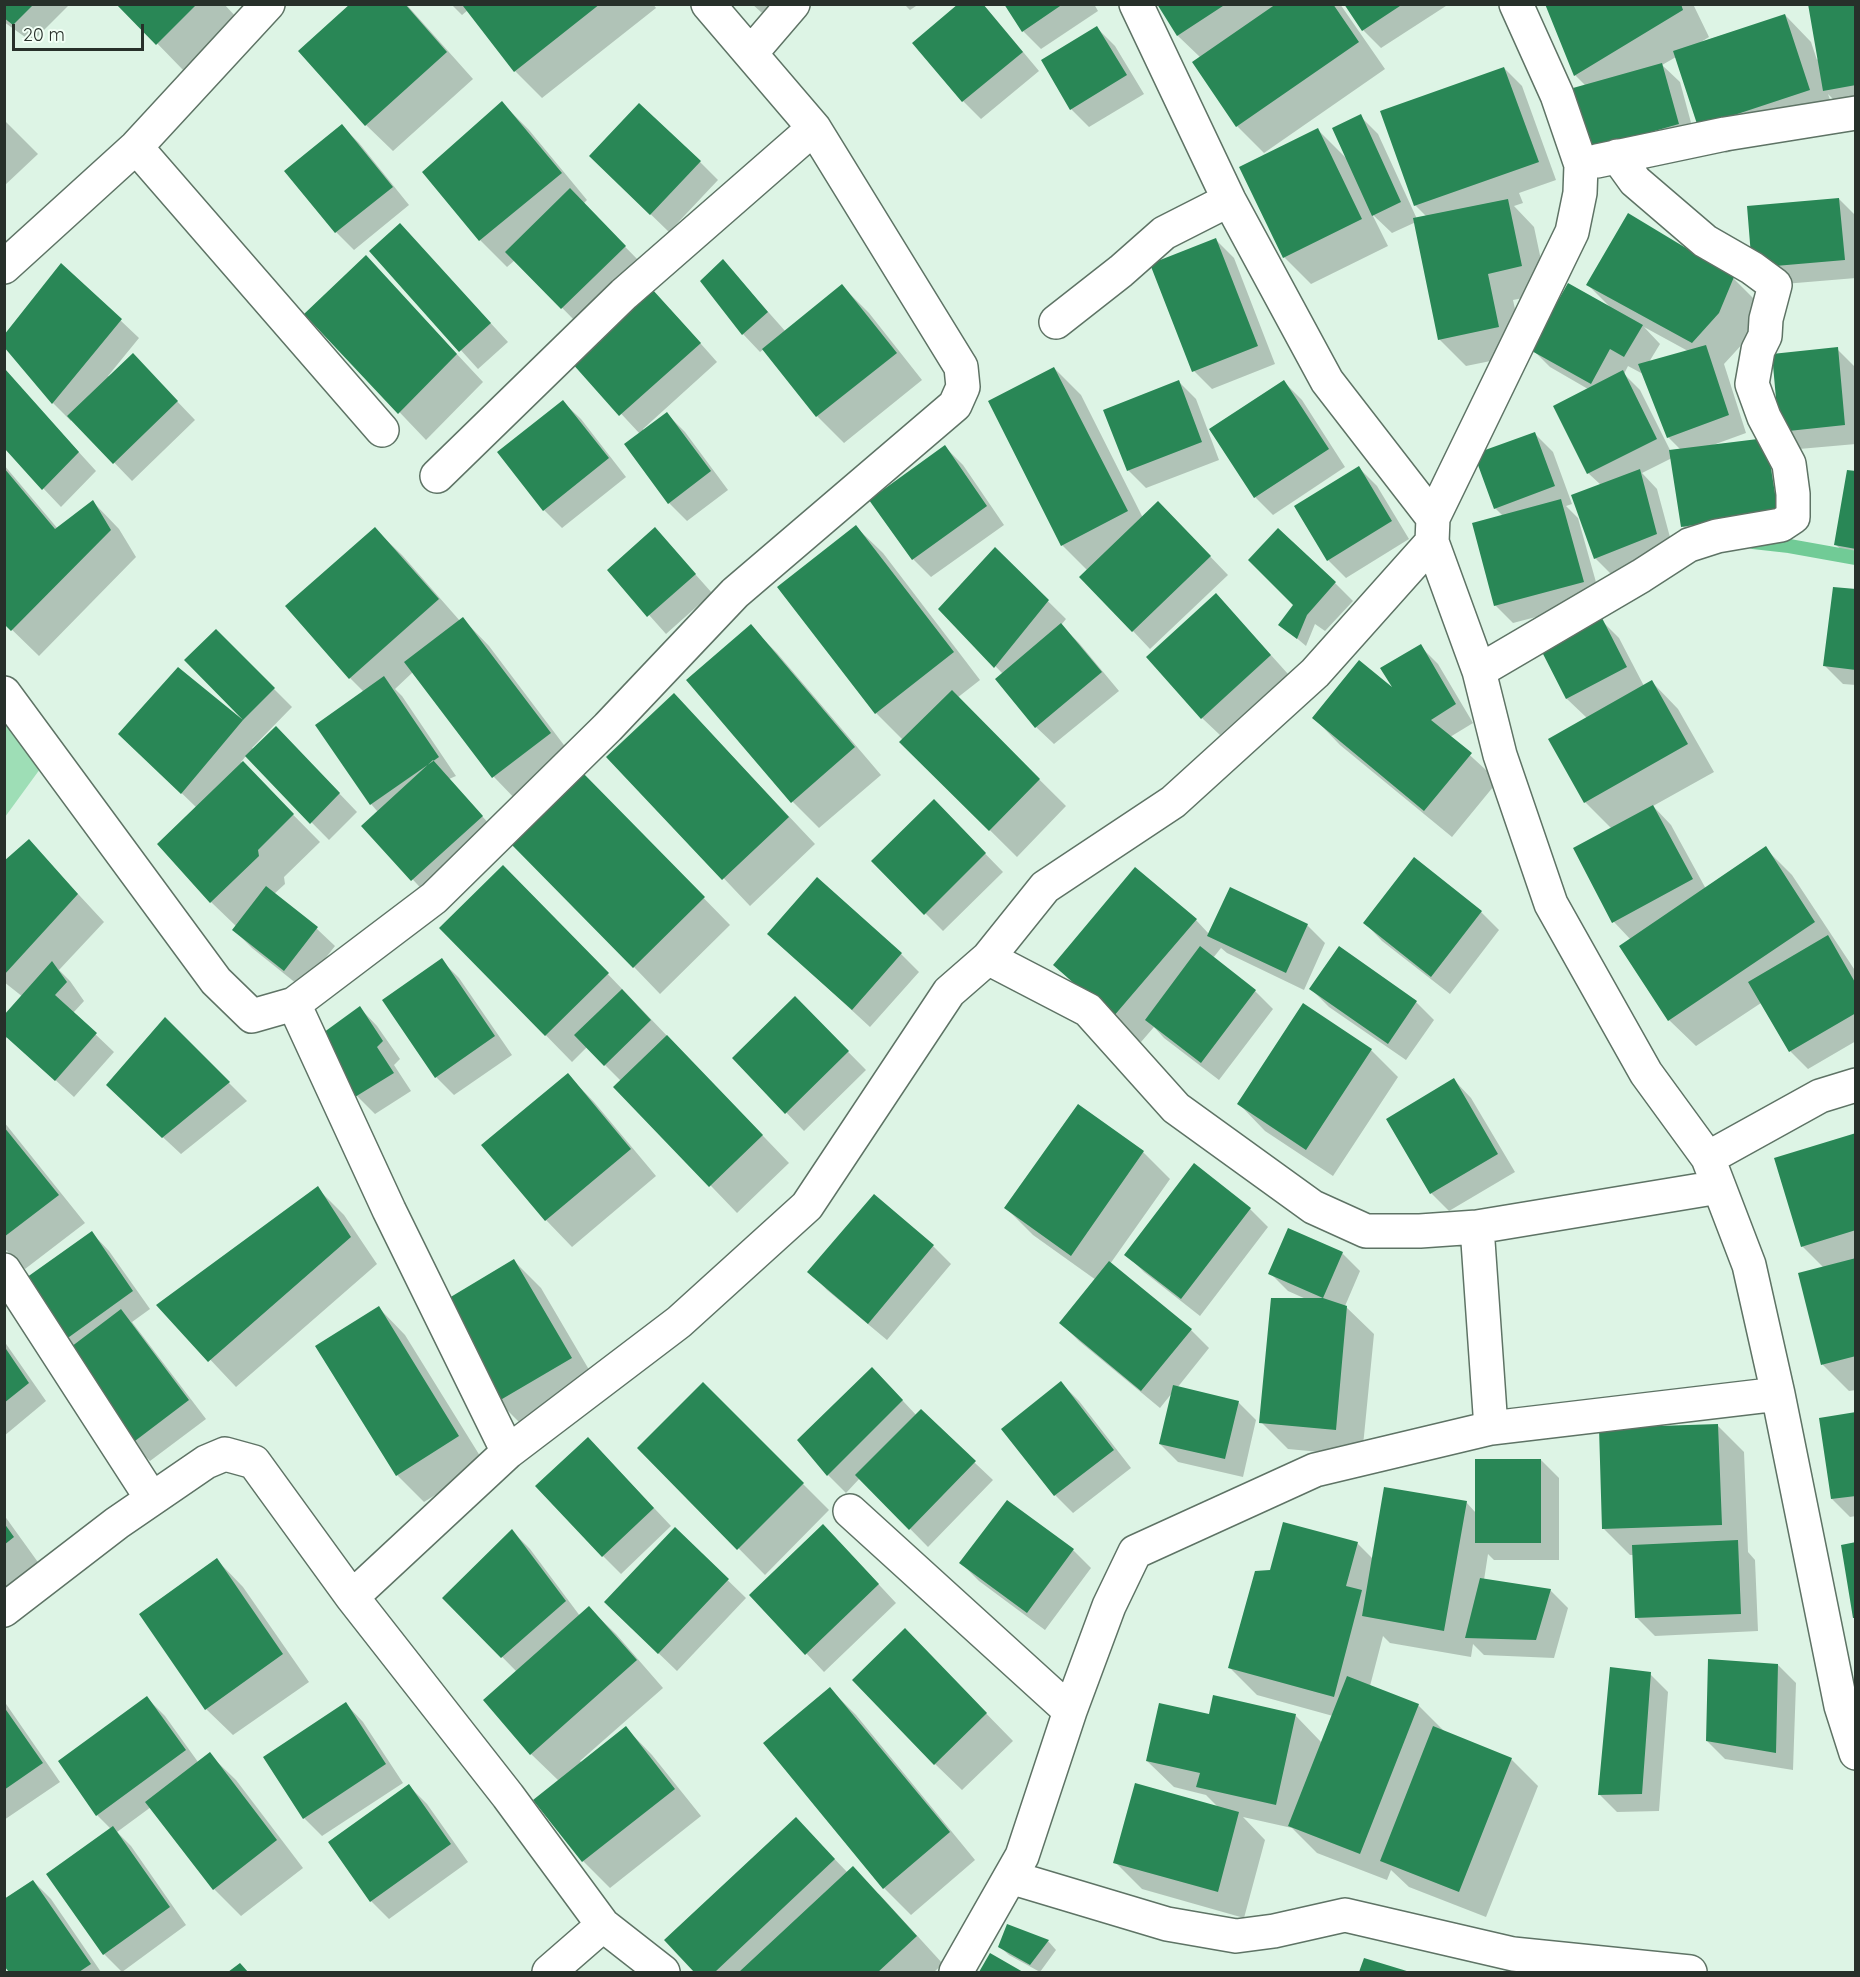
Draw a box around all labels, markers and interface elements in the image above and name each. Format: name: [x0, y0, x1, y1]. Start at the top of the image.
scale bar: [15, 12, 147, 50]
text: 20 m: [23, 23, 65, 46]

